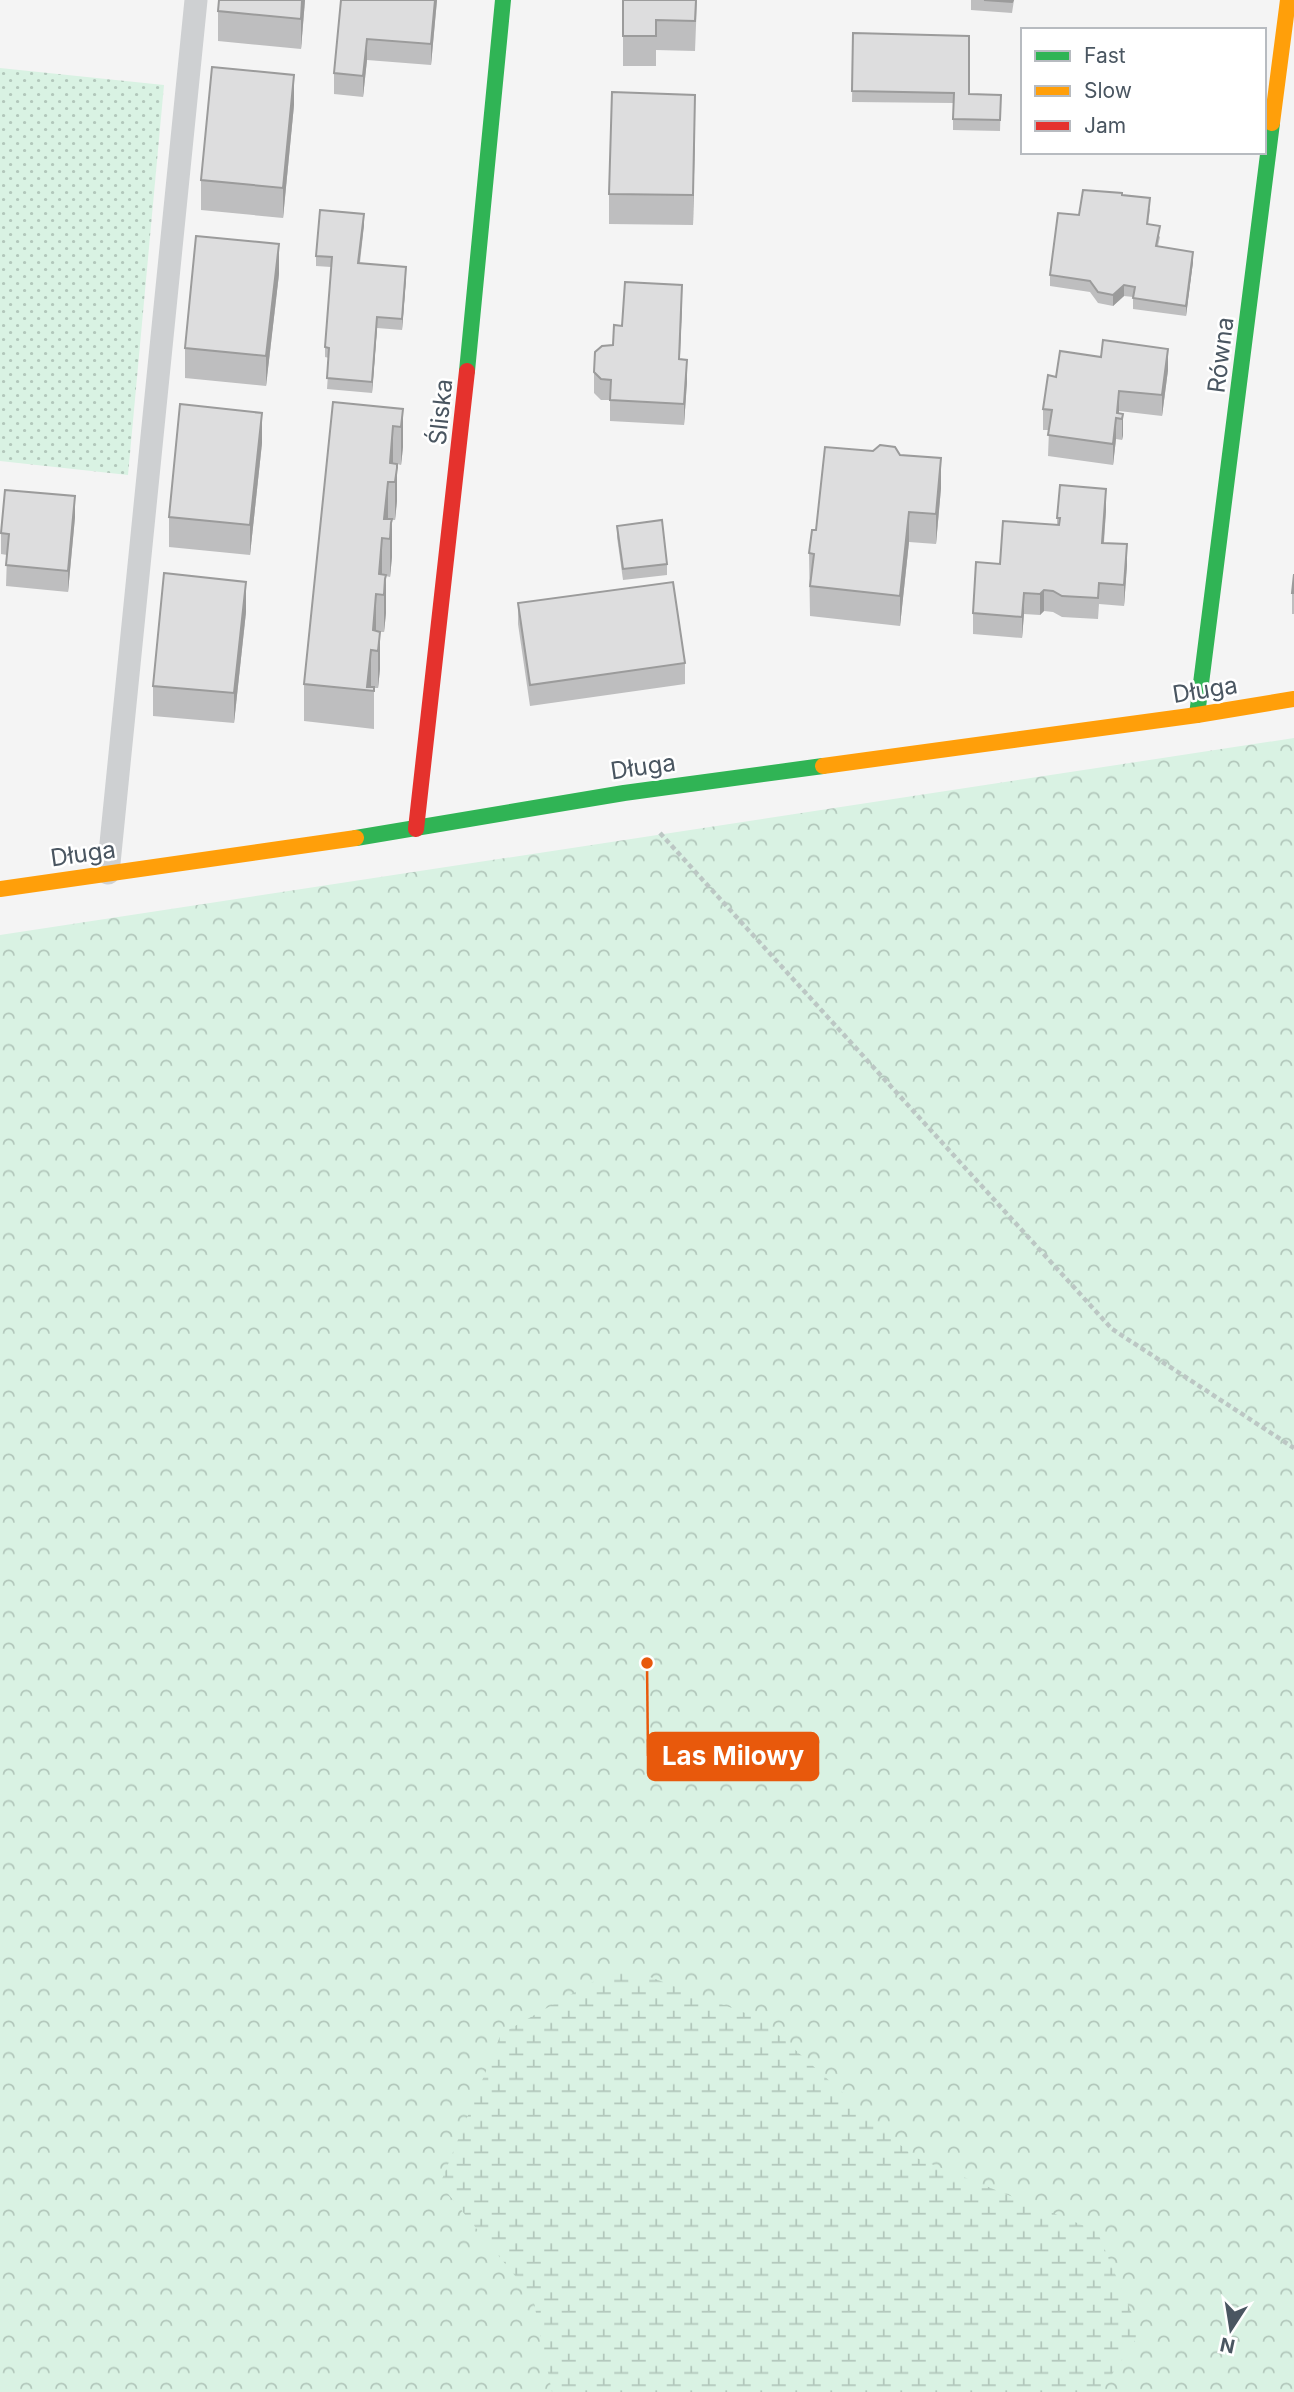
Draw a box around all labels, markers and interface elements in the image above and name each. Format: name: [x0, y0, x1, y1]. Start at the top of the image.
legend: [1021, 28, 1266, 154]
text: Fast: [1084, 43, 1126, 68]
text: Slow: [1084, 78, 1132, 103]
text: Jam: [1084, 113, 1126, 138]
street label: Równa: [1201, 315, 1240, 395]
street label: Śliska: [423, 377, 458, 446]
street label: Długa: [1170, 670, 1240, 709]
street label: Długa: [608, 748, 677, 785]
street label: Długa: [48, 835, 117, 872]
callout: Las Milowy: [648, 1733, 818, 1780]
text: Las Milowy: [662, 1740, 804, 1771]
north arrow: [1196, 2294, 1266, 2364]
text: N: [1218, 2332, 1237, 2358]

